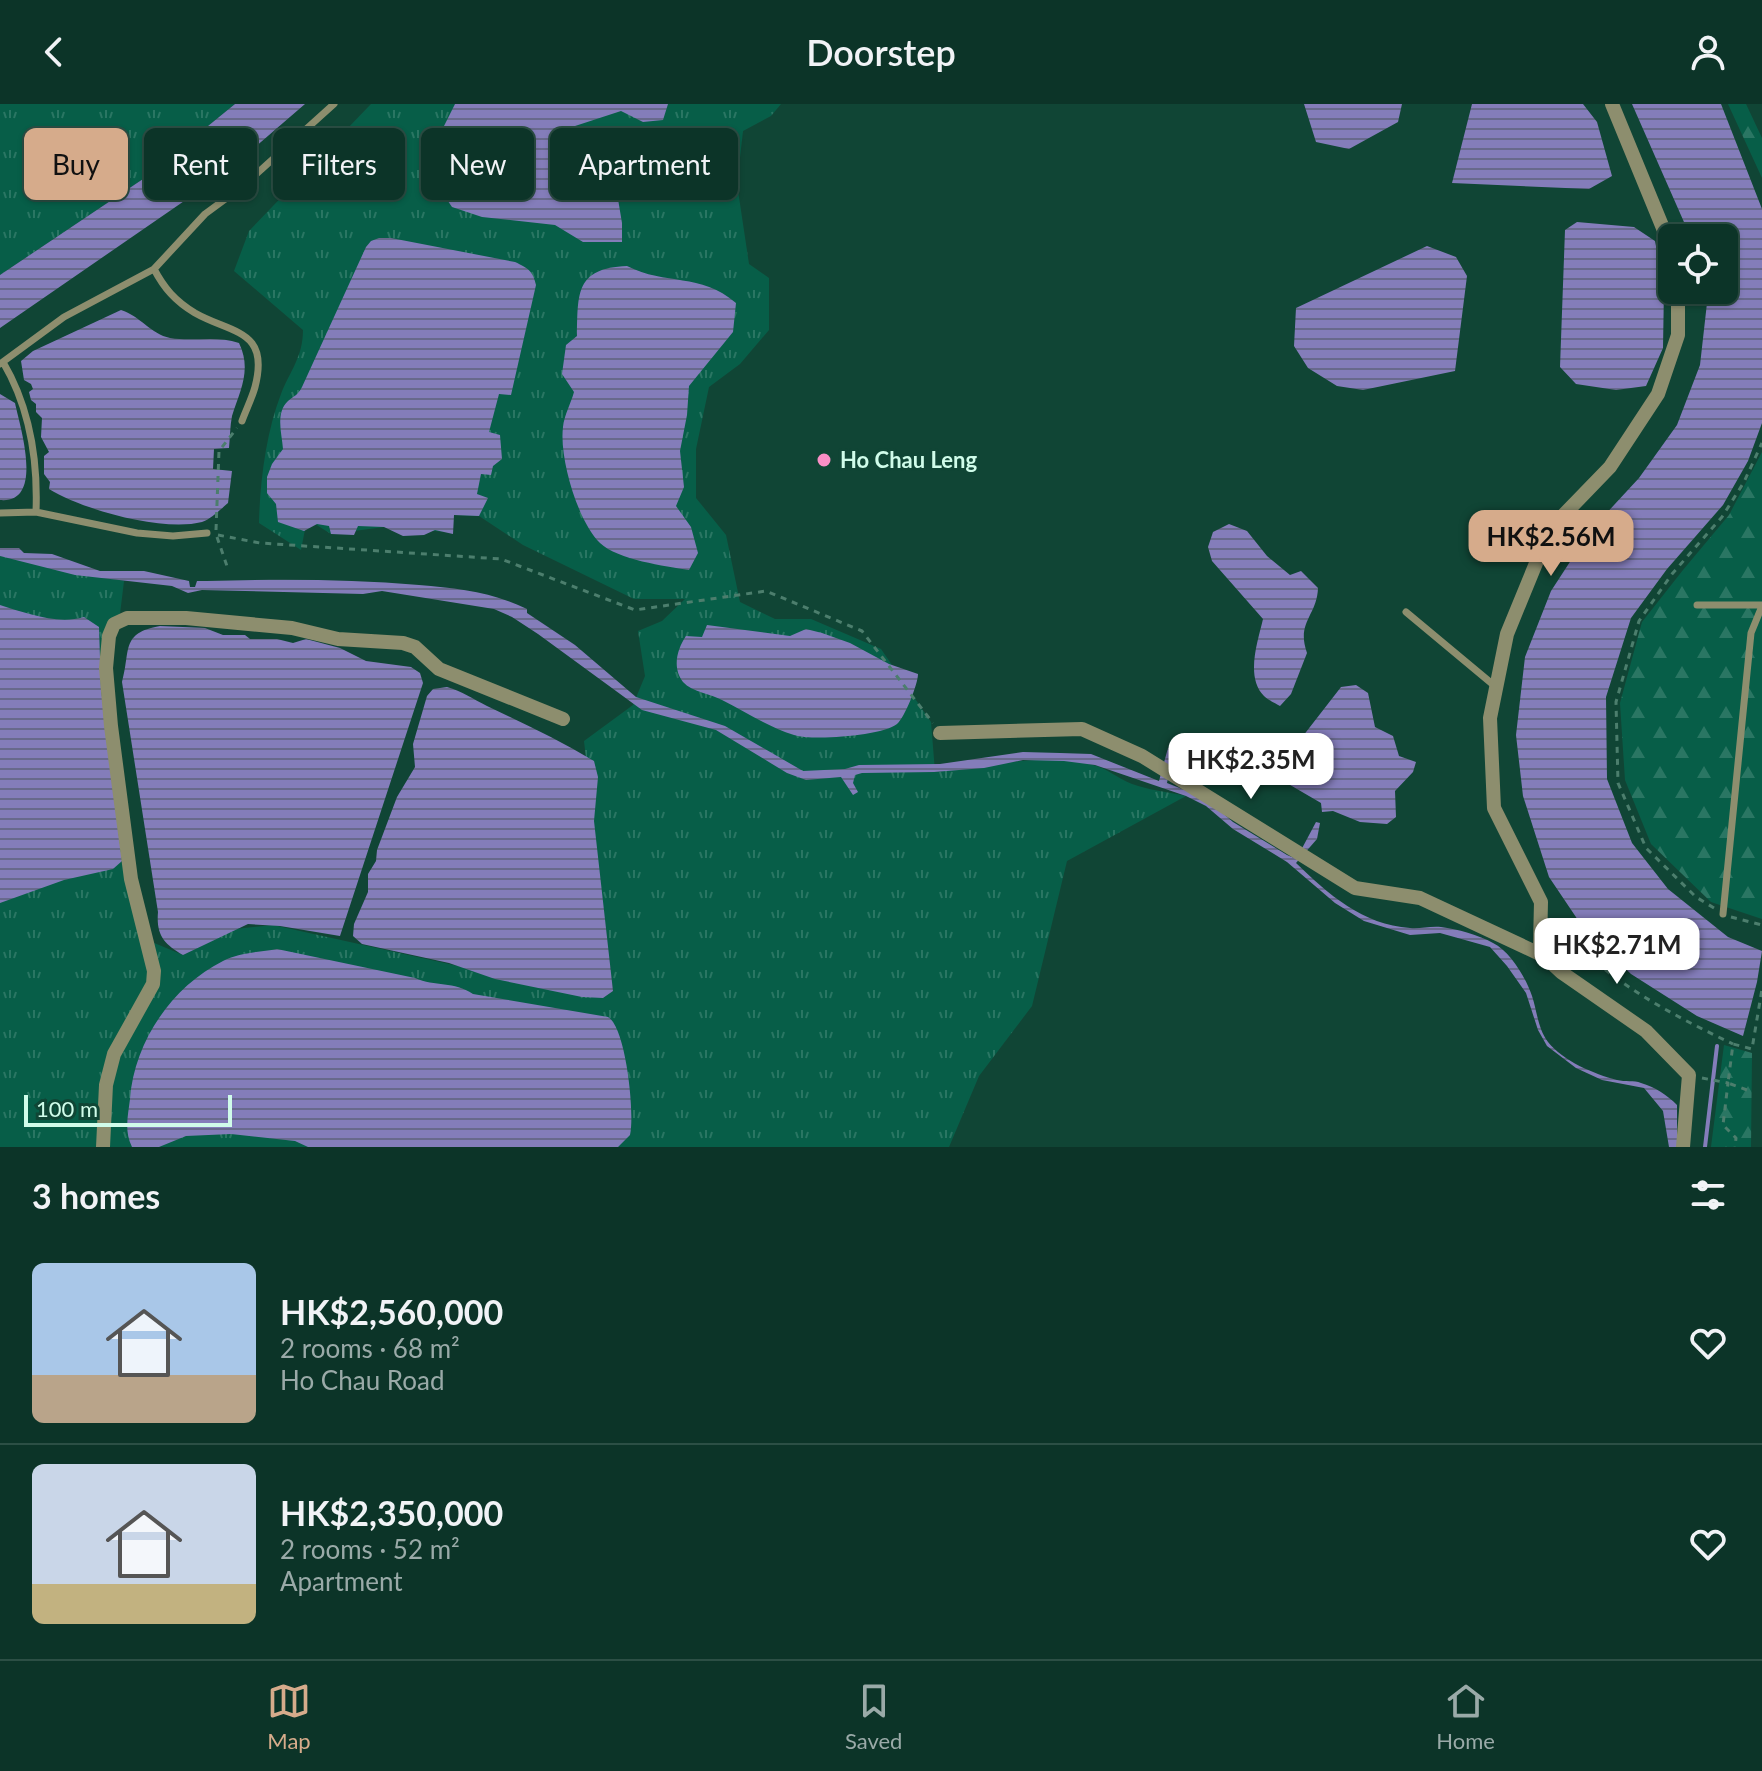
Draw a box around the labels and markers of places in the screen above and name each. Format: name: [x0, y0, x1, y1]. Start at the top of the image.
place label: Ho Chau Leng: [840, 446, 977, 473]
marker: Ho Chau Leng: [815, 451, 833, 469]
pin: HK$2.56M: [1468, 510, 1634, 578]
pin: HK$2.35M: [1168, 733, 1334, 801]
pin: HK$2.71M: [1534, 918, 1700, 986]

